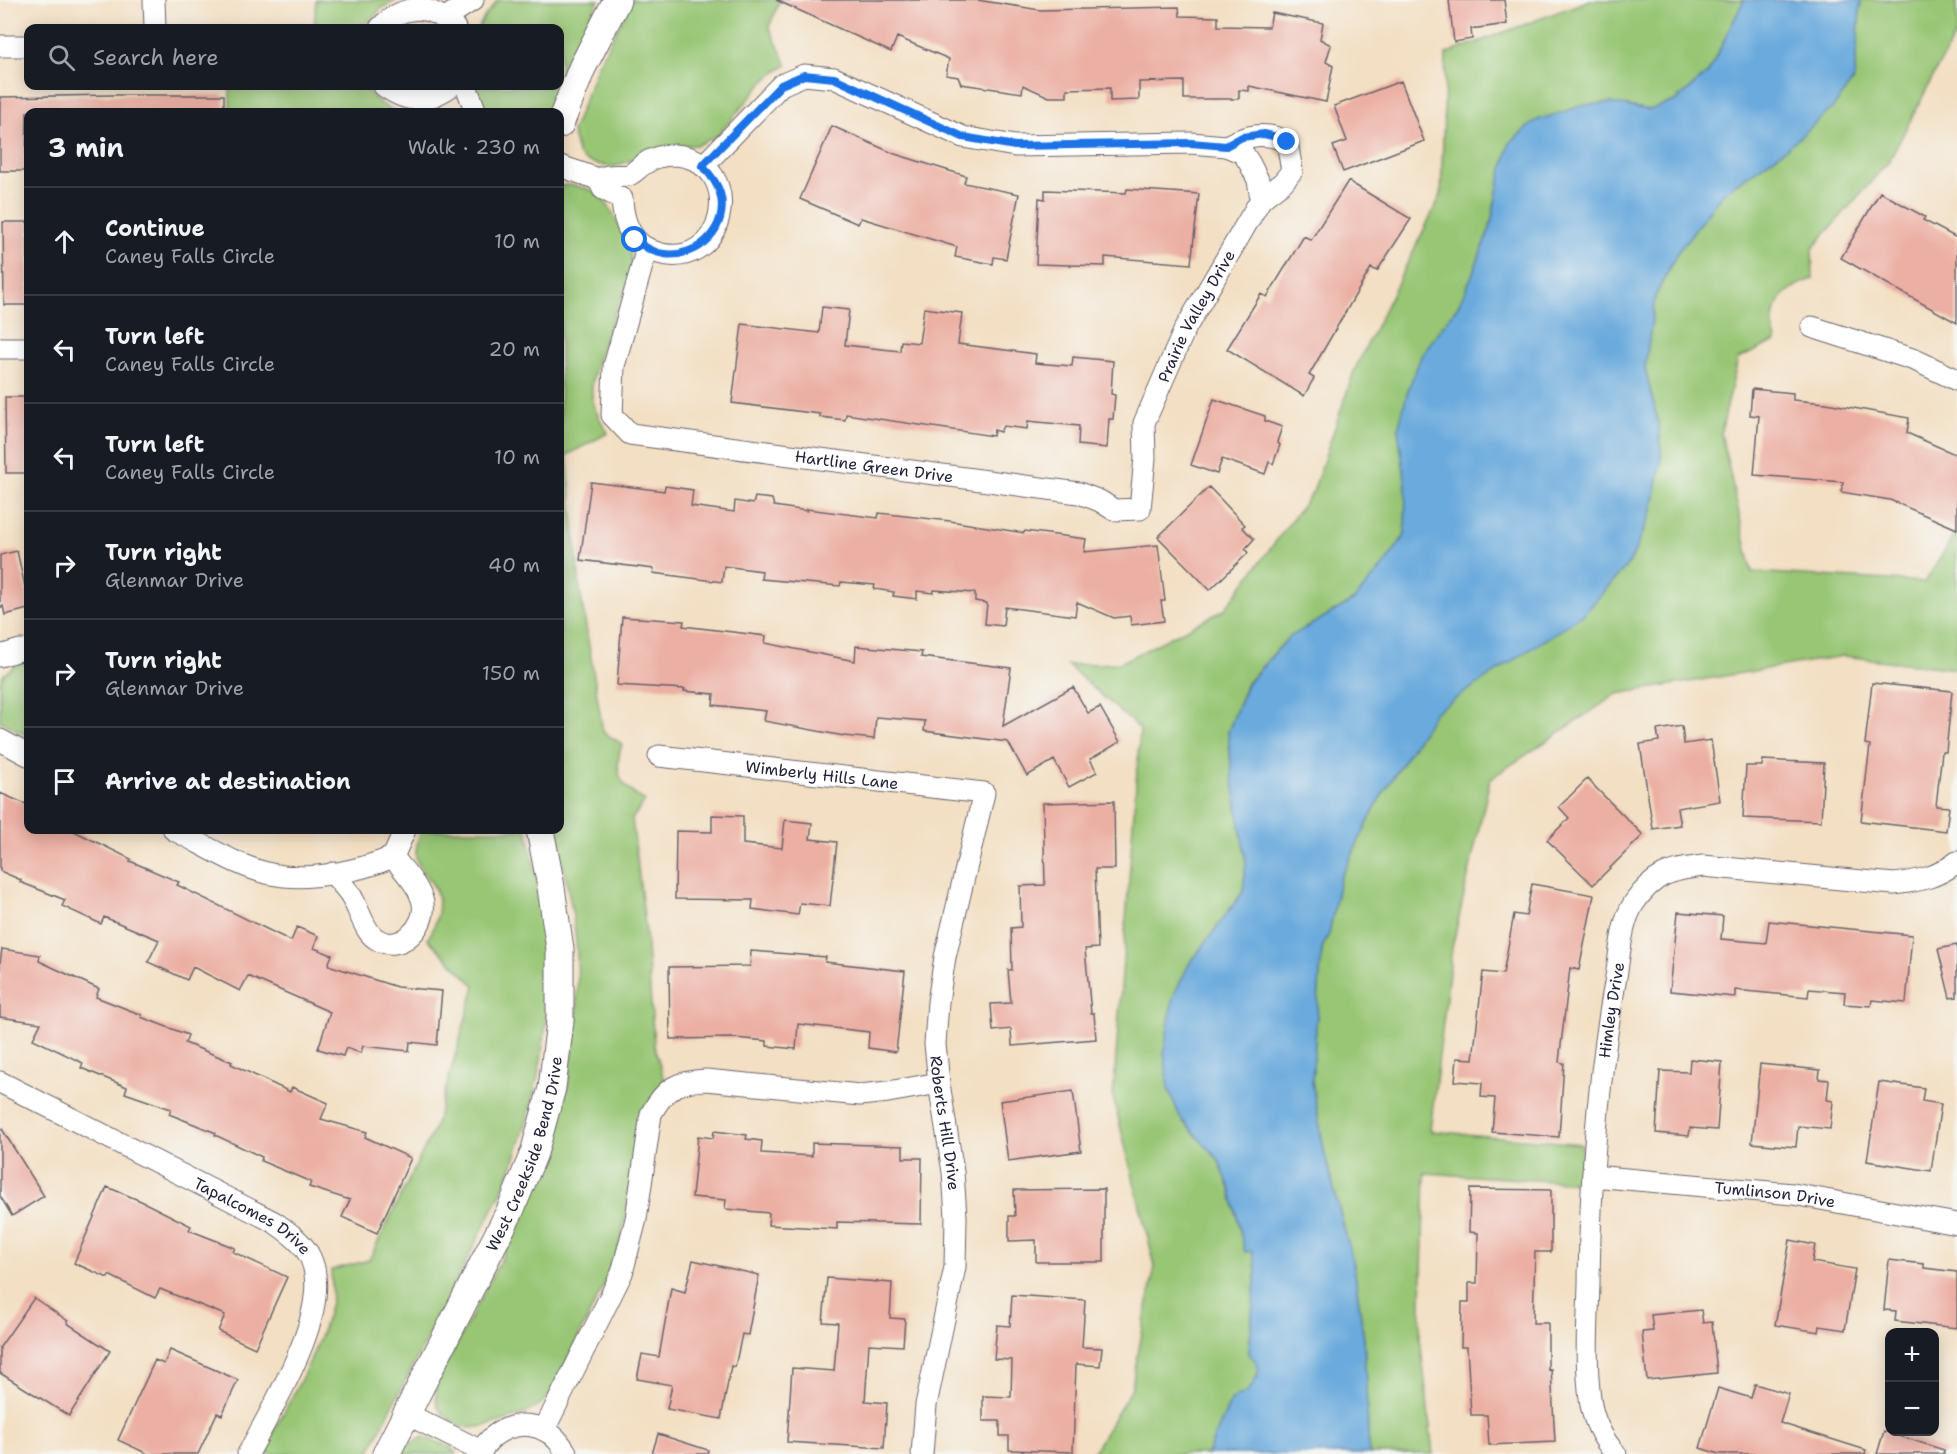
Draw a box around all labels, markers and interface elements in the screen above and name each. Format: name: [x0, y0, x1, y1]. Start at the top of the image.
search box: [24, 24, 564, 90]
icon: search: [45, 41, 78, 74]
text: Search here: [93, 43, 219, 72]
route end: [1273, 128, 1299, 154]
text: 3 min: [48, 130, 124, 165]
text: Walk · 230 m: [408, 134, 540, 160]
text: Continue: [105, 214, 205, 243]
icon: ahead: [48, 225, 81, 258]
route start: [621, 226, 647, 252]
text: 10 m: [494, 228, 540, 254]
text: Caney Falls Circle: [105, 243, 275, 269]
street label: Prairie Valley Drive: [1153, 246, 1240, 386]
text: Turn left: [105, 322, 204, 351]
icon: left: [48, 333, 81, 366]
text: 20 m: [489, 336, 540, 362]
text: Caney Falls Circle: [105, 351, 275, 377]
text: Turn left: [105, 430, 204, 459]
icon: left: [48, 441, 81, 474]
text: 10 m: [494, 444, 540, 470]
street label: Hartline Green Drive: [794, 446, 955, 487]
text: Caney Falls Circle: [105, 459, 275, 485]
text: Turn right: [105, 538, 222, 567]
icon: right: [48, 549, 81, 582]
text: 40 m: [488, 552, 540, 578]
text: Glenmar Drive: [105, 567, 244, 593]
text: Turn right: [105, 646, 222, 675]
icon: right: [48, 657, 81, 690]
text: 150 m: [482, 660, 540, 686]
text: Glenmar Drive: [105, 675, 244, 701]
street label: Wimberly Hills Lane: [744, 756, 900, 794]
icon: arrive: [48, 765, 81, 798]
text: Arrive at destination: [105, 767, 351, 796]
street label: Himley Drive: [1594, 961, 1629, 1059]
street label: West Creekside Bend Drive: [481, 1055, 567, 1255]
street label: Roberts Hill Drive: [925, 1055, 964, 1191]
street label: Tapalcomes Drive: [190, 1173, 316, 1259]
street label: Tumlinson Drive: [1714, 1177, 1837, 1213]
map controls: [1885, 1328, 1939, 1436]
button: +: [1885, 1328, 1939, 1382]
button: −: [1885, 1382, 1939, 1436]

